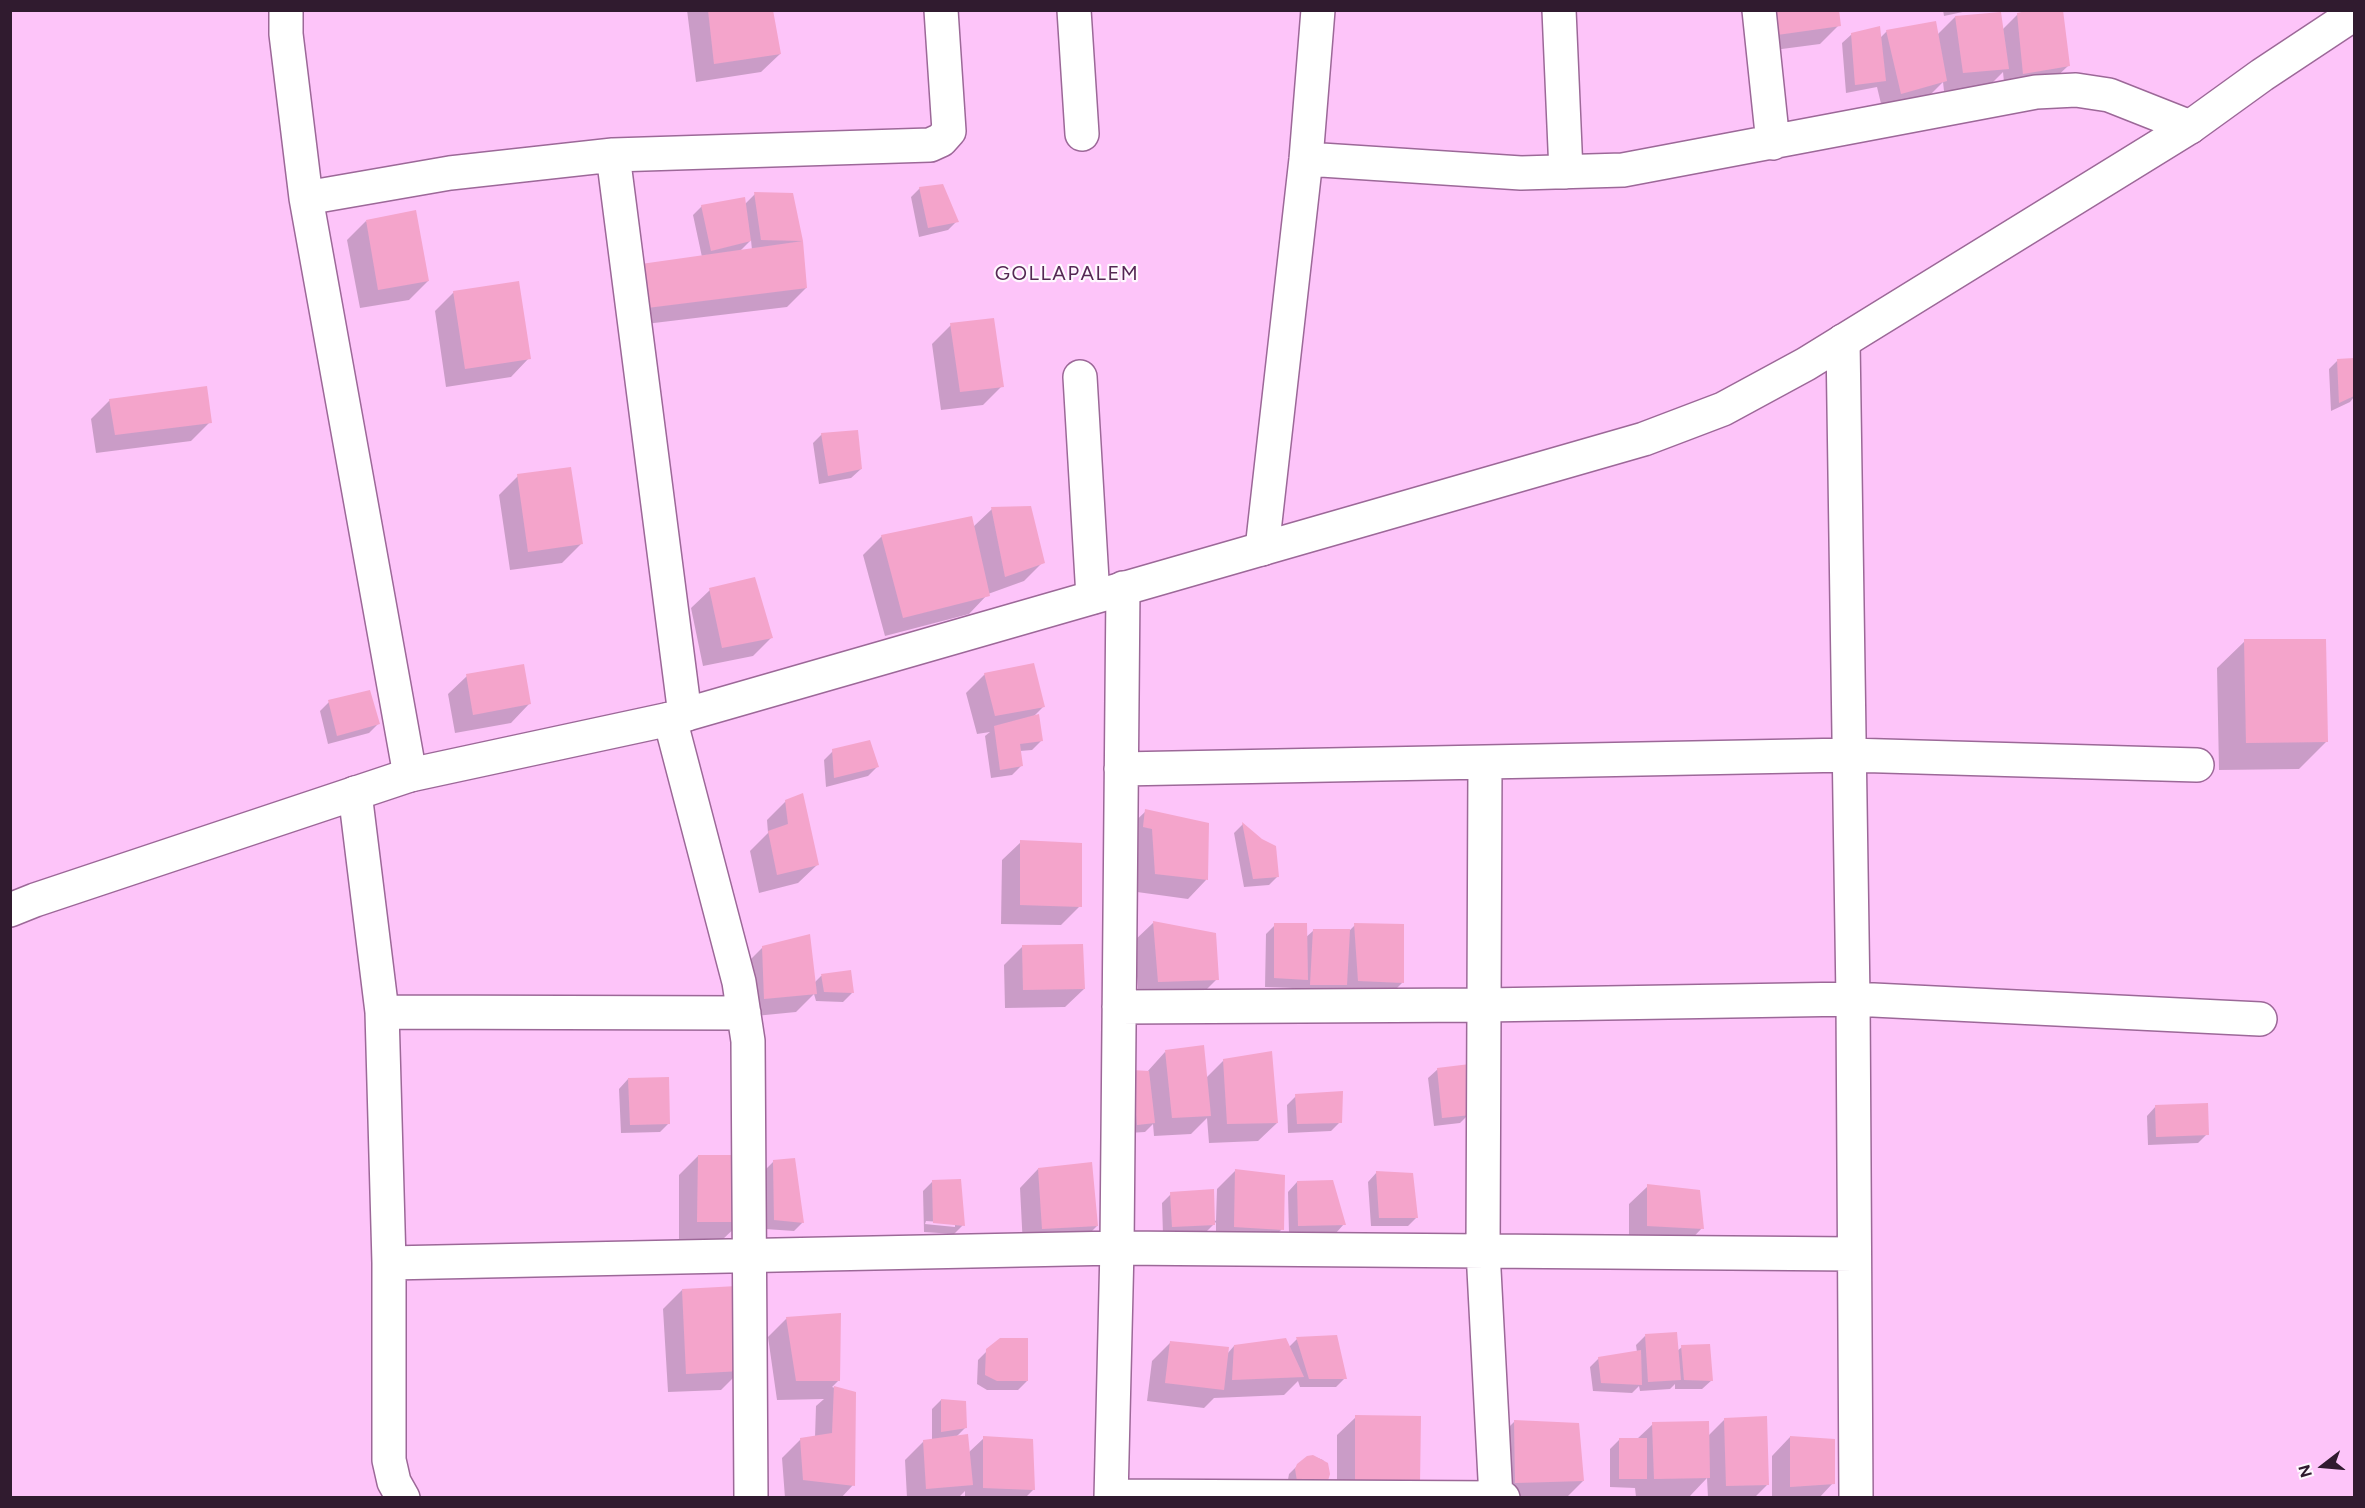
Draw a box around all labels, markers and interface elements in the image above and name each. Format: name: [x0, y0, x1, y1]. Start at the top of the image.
district label: GOLLAPALEM: [995, 262, 1139, 286]
north arrow: [2293, 1436, 2353, 1496]
text: N: [2294, 1463, 2316, 1480]

